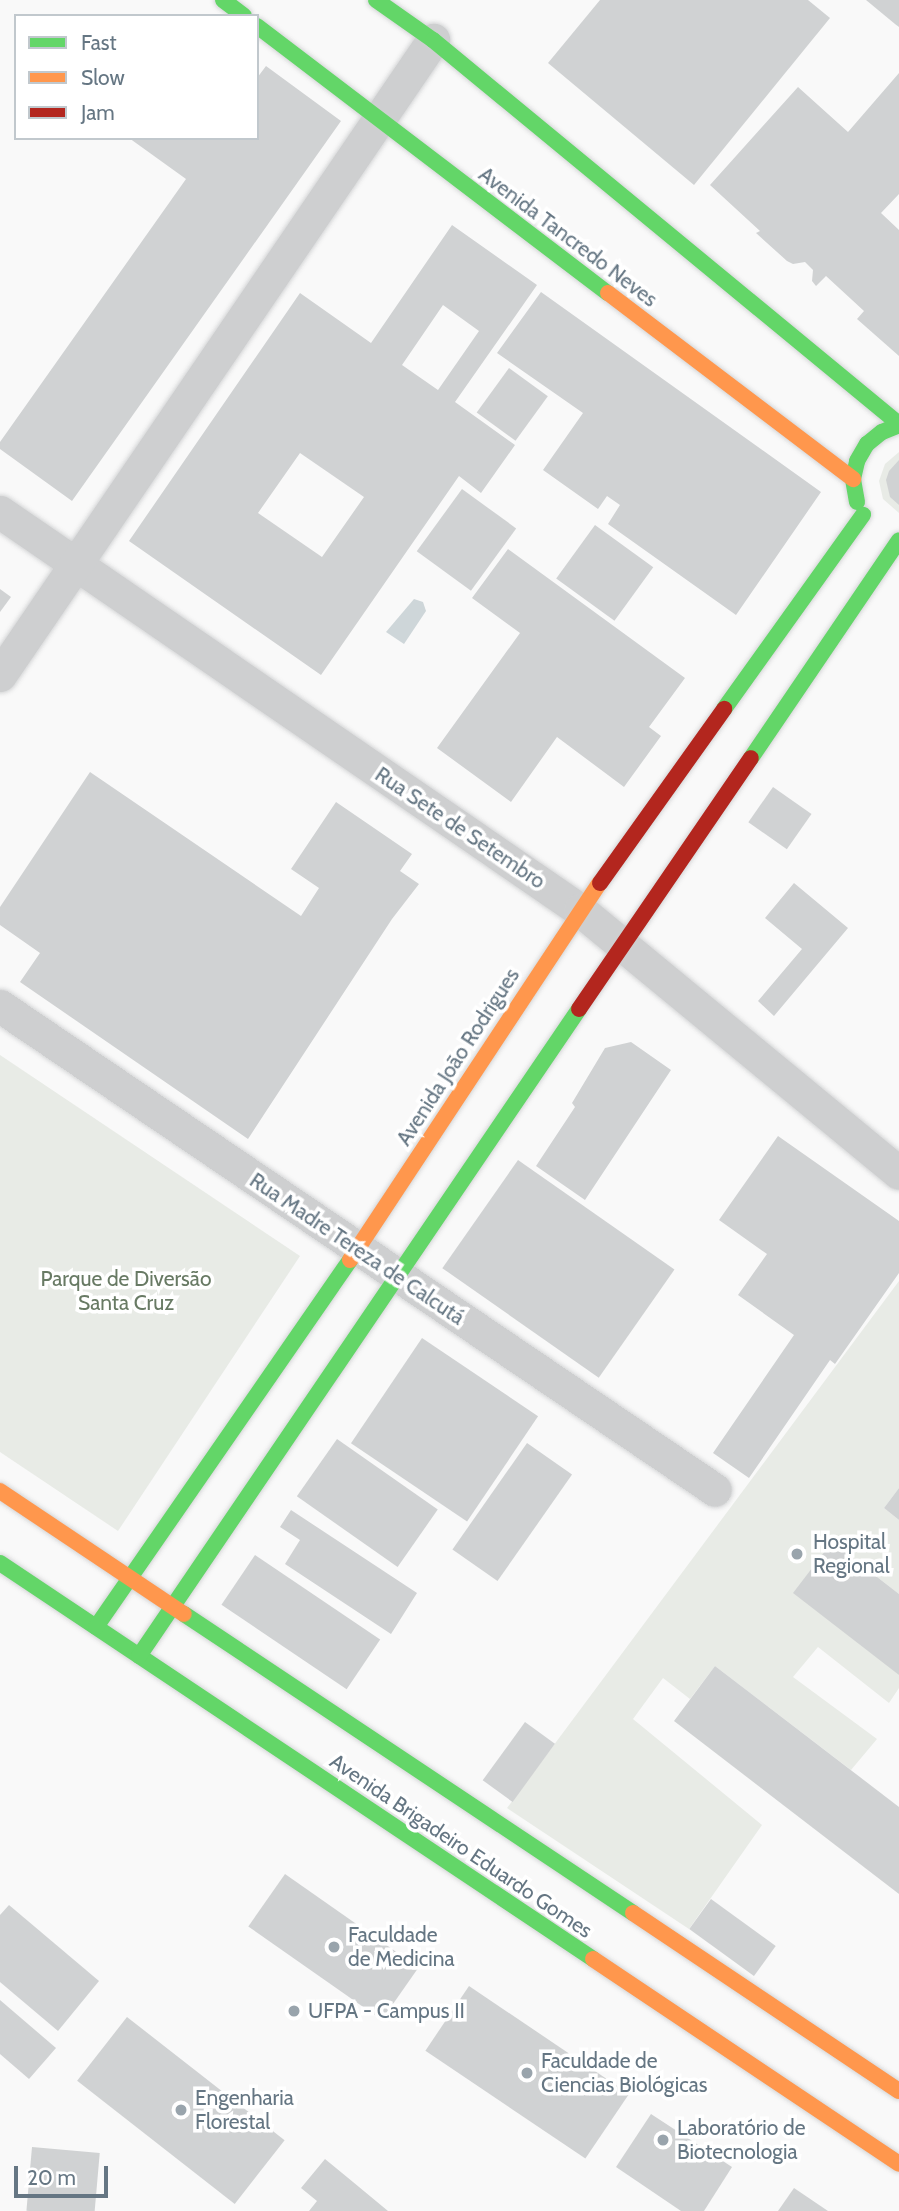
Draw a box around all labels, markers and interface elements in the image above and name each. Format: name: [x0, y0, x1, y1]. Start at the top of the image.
legend: [14, 14, 259, 140]
text: Fast: [81, 30, 117, 55]
text: Slow: [81, 65, 125, 90]
text: Jam: [81, 100, 115, 125]
street label: Avenida Tancredo Neves: [474, 162, 662, 312]
street label: Rua Sete de Setembro: [370, 762, 550, 894]
street label: Avenida João Rodrigues: [391, 964, 525, 1150]
street label: Rua Madre Tereza de Calcutá: [245, 1168, 469, 1330]
park label: Parque de Diversão Santa Cruz: [41, 1266, 211, 1316]
place label: Hospital Regional: [813, 1529, 890, 1579]
marker: Hospital Regional: [787, 1544, 807, 1564]
street label: Avenida Brigadeiro Eduardo Gomes: [325, 1749, 597, 1943]
place label: Faculdade de Medicina: [348, 1922, 455, 1972]
marker: Faculdade de Medicina: [326, 1939, 342, 1955]
place label: UFPA - Campus II: [308, 1998, 465, 2024]
marker: UFPA - Campus II: [286, 2003, 302, 2019]
place label: Faculdade de Ciencias Biológicas: [541, 2048, 707, 2098]
marker: Faculdade de Ciencias Biológicas: [519, 2065, 535, 2081]
place label: Engenharia Florestal: [195, 2085, 294, 2135]
marker: Engenharia Florestal: [173, 2102, 189, 2118]
place label: Laboratório de Biotecnologia: [677, 2115, 805, 2165]
marker: Laboratório de Biotecnologia: [655, 2132, 671, 2148]
scale bar: [18, 2152, 112, 2196]
text: 20 m: [27, 2165, 76, 2190]

